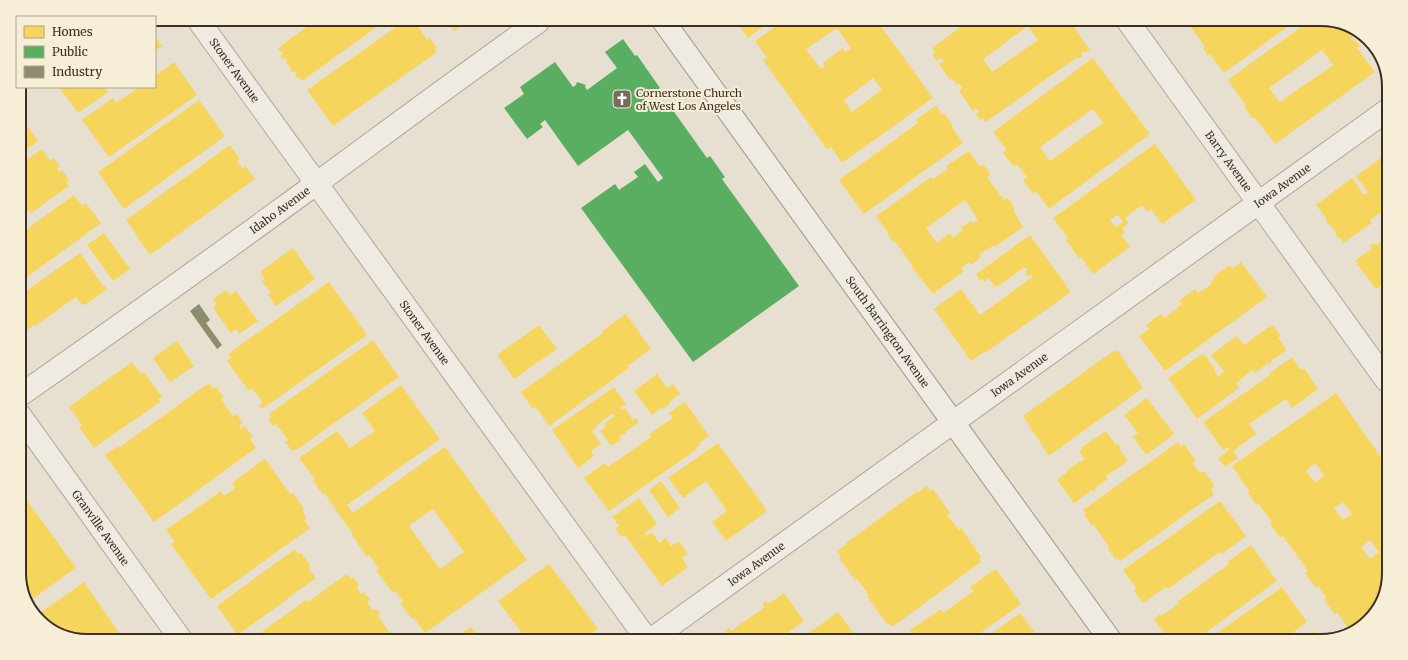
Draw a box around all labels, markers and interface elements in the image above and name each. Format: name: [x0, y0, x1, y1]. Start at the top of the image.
legend: [16, 16, 156, 88]
text: Homes: [52, 24, 93, 39]
street label: Stoner Avenue: [206, 35, 263, 105]
text: Public: [52, 44, 88, 59]
text: Industry: [52, 64, 102, 79]
place label: Cornerstone Church of West Los Angeles: [636, 86, 743, 113]
church icon: Cornerstone Church of West Los Angeles: [611, 88, 633, 110]
street label: Barry Avenue: [1202, 128, 1255, 194]
street label: Iowa Avenue: [1251, 160, 1314, 211]
street label: Idaho Avenue: [247, 183, 313, 237]
street label: South Barrington Avenue: [843, 273, 933, 390]
street label: Stoner Avenue: [397, 298, 453, 368]
street label: Iowa Avenue: [988, 350, 1051, 400]
street label: Granville Avenue: [69, 487, 133, 568]
street label: Iowa Avenue: [725, 539, 788, 589]

